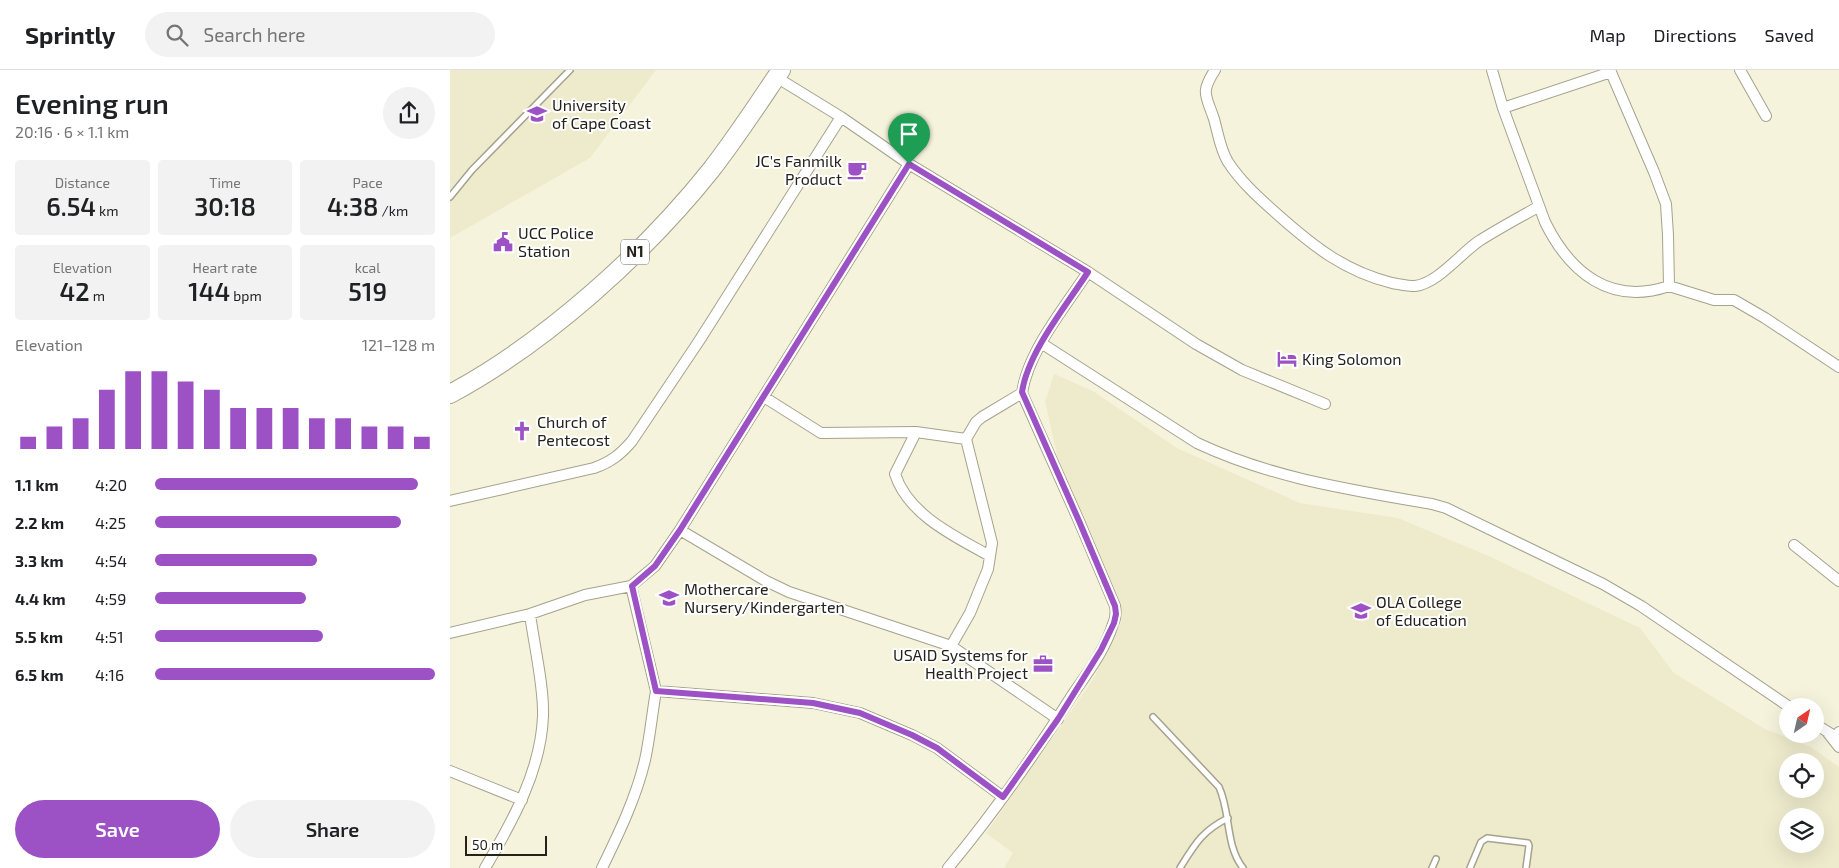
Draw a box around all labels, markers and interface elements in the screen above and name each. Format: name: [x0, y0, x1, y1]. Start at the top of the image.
search box: [145, 12, 495, 57]
text: Sprintly: [25, 20, 115, 49]
icon: search: [163, 21, 191, 49]
text: Search here: [203, 23, 306, 46]
text: Map: [1589, 24, 1626, 46]
text: Directions: [1654, 24, 1737, 46]
text: Saved: [1765, 24, 1814, 46]
text: Evening run: [15, 86, 169, 120]
button: share: [383, 87, 435, 139]
place label: University of Cape Coast: [552, 95, 651, 132]
school or university icon: University of Cape Coast: [526, 103, 548, 125]
pin: [888, 113, 930, 164]
icon: arrive: [895, 120, 923, 148]
text: 20:16 · 6 × 1.1 km: [15, 122, 129, 141]
place label: JC's Fanmilk Product: [755, 151, 842, 188]
cafe icon: JC's Fanmilk Product: [846, 159, 868, 181]
text: Distance: [55, 174, 110, 191]
text: Time: [209, 174, 241, 191]
text: Pace: [353, 174, 383, 191]
text: 6.54: [46, 191, 96, 221]
text: 30:18: [194, 191, 256, 221]
text: 4:38: [327, 191, 378, 221]
text: km: [96, 202, 119, 219]
text: /km: [378, 202, 408, 219]
place label: UCC Police Station: [518, 223, 594, 260]
public building icon: UCC Police Station: [492, 231, 514, 253]
road number: N1: [621, 240, 649, 264]
text: Elevation: [53, 259, 112, 276]
text: Heart rate: [193, 259, 257, 276]
text: kcal: [355, 259, 380, 276]
text: 42: [60, 276, 90, 306]
text: 144: [188, 276, 230, 306]
text: 519: [348, 276, 387, 306]
text: m: [90, 287, 105, 304]
text: bpm: [230, 287, 262, 304]
text: Elevation: [15, 335, 83, 354]
text: 121–128 m: [362, 335, 435, 354]
hotel icon: King Solomon: [1276, 348, 1298, 370]
place label: King Solomon: [1302, 349, 1402, 368]
place label: Church of Pentecost: [537, 412, 610, 449]
church icon: Church of Pentecost: [511, 420, 533, 442]
text: 1.1 km: [15, 475, 59, 494]
text: 4:20: [95, 475, 127, 494]
text: 2.2 km: [15, 513, 64, 532]
text: 4:25: [95, 513, 126, 532]
text: 3.3 km: [15, 551, 64, 570]
text: 4:54: [95, 551, 127, 570]
place label: Mothercare Nursery/Kindergarten: [684, 579, 845, 616]
school or university icon: Mothercare Nursery/Kindergarten: [658, 587, 680, 609]
text: 4.4 km: [15, 589, 66, 608]
text: 4:59: [95, 589, 126, 608]
place label: OLA College of Education: [1376, 592, 1467, 629]
school or university icon: OLA College of Education: [1350, 600, 1372, 622]
text: 5.5 km: [15, 627, 63, 646]
text: 4:51: [95, 627, 124, 646]
place label: USAID Systems for Health Project: [893, 645, 1029, 683]
office icon: USAID Systems for Health Project: [1032, 653, 1054, 675]
text: 6.5 km: [15, 665, 64, 684]
text: 4:16: [95, 665, 124, 684]
north arrow: [1779, 698, 1824, 742]
map controls: [1779, 698, 1824, 853]
button: locate: [1779, 753, 1824, 798]
button: Save: [15, 800, 220, 858]
button: Share: [230, 800, 435, 858]
button: layers: [1779, 808, 1824, 853]
scale bar: [465, 833, 548, 856]
text: 50 m: [472, 836, 503, 853]

